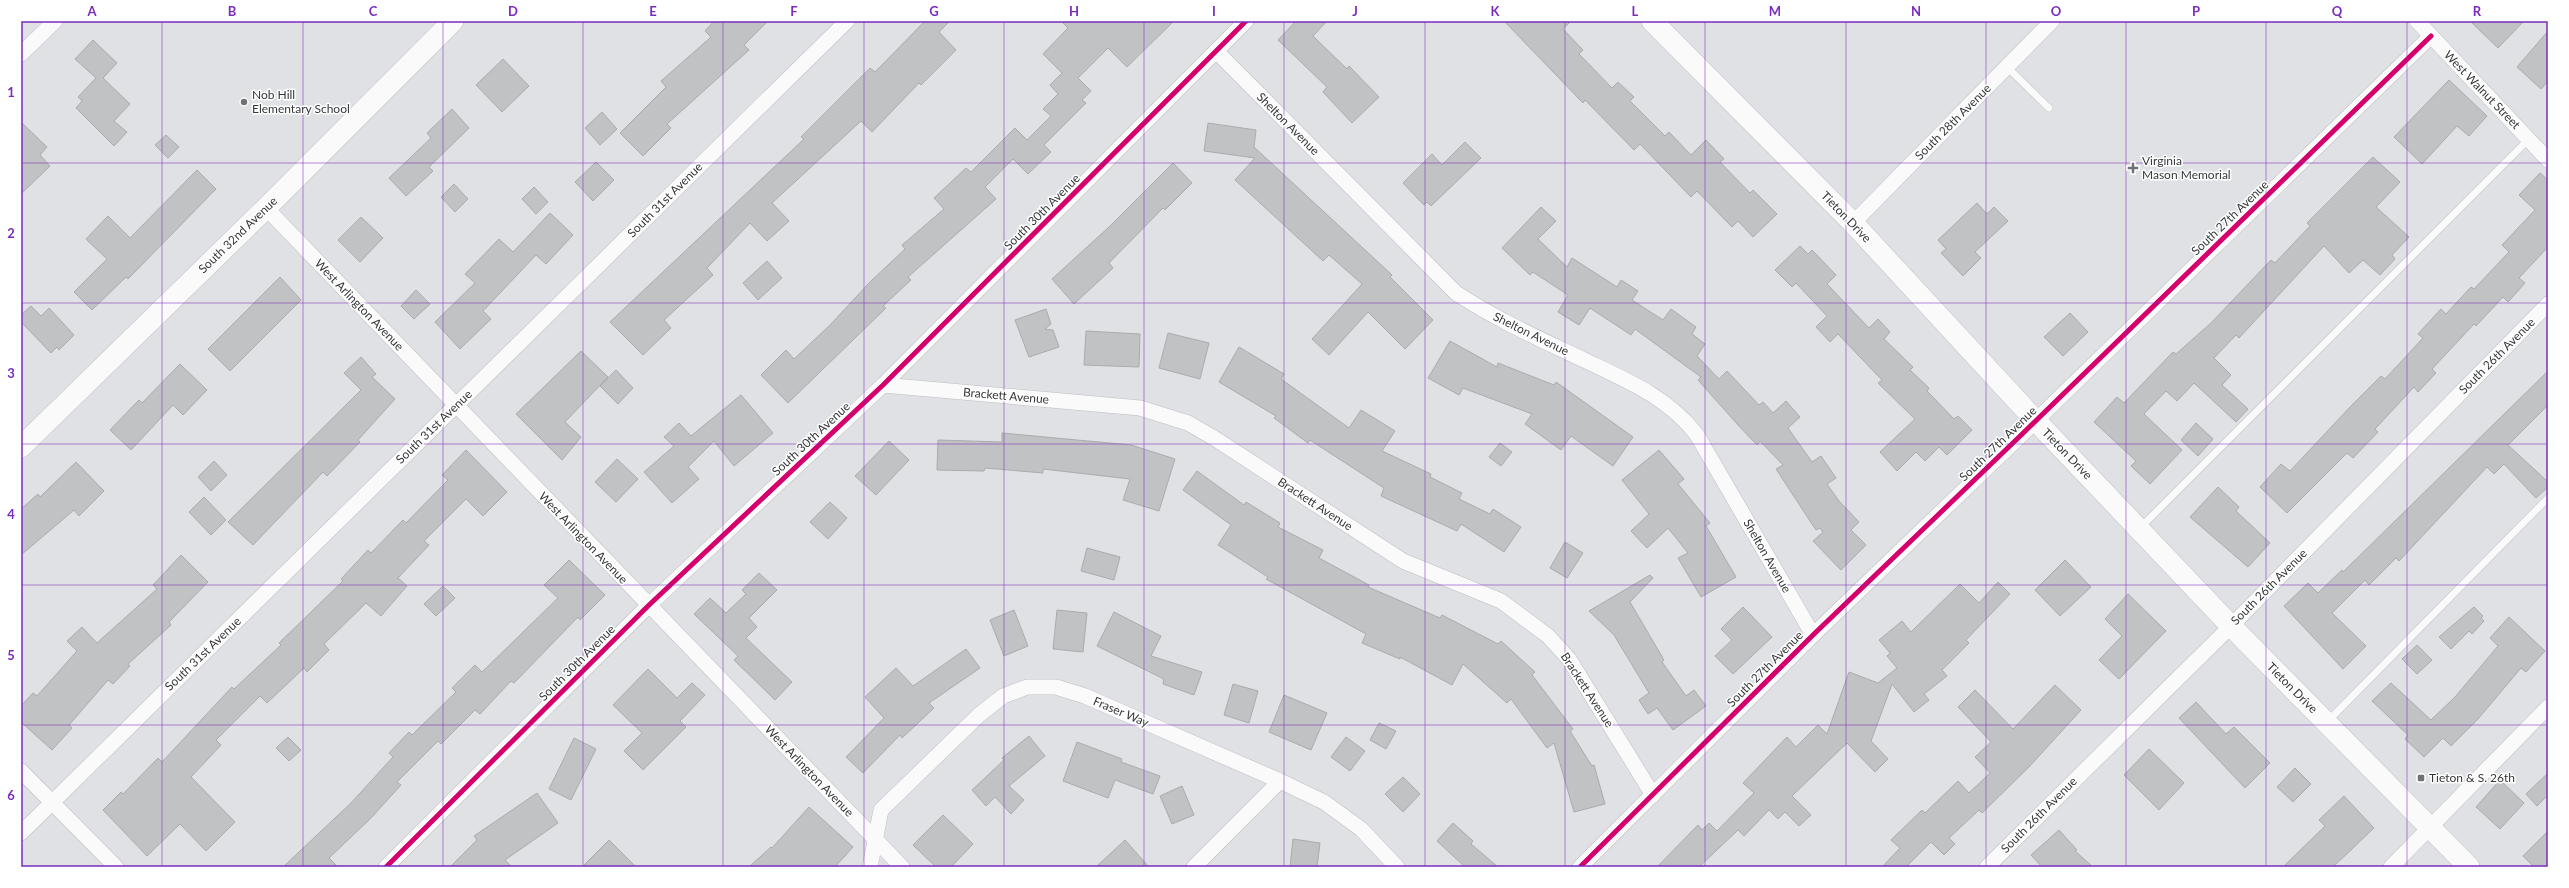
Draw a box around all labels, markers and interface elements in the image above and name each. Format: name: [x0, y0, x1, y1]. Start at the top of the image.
text: A: [86, 3, 97, 19]
text: B: [228, 3, 237, 19]
text: C: [369, 3, 378, 19]
text: D: [508, 3, 518, 19]
text: E: [649, 3, 657, 19]
text: F: [790, 3, 798, 19]
text: G: [929, 3, 939, 19]
text: H: [1069, 3, 1079, 19]
text: I: [1212, 3, 1216, 19]
text: J: [1352, 3, 1358, 19]
text: K: [1491, 3, 1501, 19]
text: L: [1632, 3, 1639, 19]
text: M: [1769, 3, 1781, 19]
text: N: [1911, 3, 1921, 19]
text: O: [2051, 3, 2062, 19]
text: P: [2192, 3, 2200, 19]
text: Q: [2332, 3, 2343, 19]
text: R: [2473, 3, 2482, 19]
street label: West Walnut Street: [2441, 47, 2524, 133]
street label: South 28th Avenue: [1912, 81, 1994, 163]
text: 1: [7, 84, 15, 100]
place label: Nob Hill Elementary School: [252, 87, 350, 116]
street label: Shelton Avenue: [1254, 89, 1323, 158]
marker: Nob Hill Elementary School: [239, 97, 249, 107]
place label: Virginia Mason Memorial: [2142, 153, 2231, 182]
street label: South 31st Avenue: [624, 159, 705, 240]
marker: Virginia Mason Memorial: [2127, 162, 2139, 174]
street label: South 30th Avenue: [1001, 171, 1083, 253]
street label: South 27th Avenue: [2188, 177, 2271, 258]
street label: Tieton Drive: [1818, 188, 1875, 245]
street label: South 32nd Avenue: [195, 193, 280, 276]
text: 2: [7, 225, 15, 241]
street label: West Arlington Avenue: [312, 256, 407, 354]
street label: Shelton Avenue: [1491, 309, 1572, 358]
street label: South 26th Avenue: [2456, 315, 2538, 397]
text: 3: [7, 365, 15, 381]
street label: Brackett Avenue: [962, 384, 1050, 407]
street label: South 31st Avenue: [393, 387, 475, 467]
street label: South 30th Avenue: [768, 399, 853, 479]
street label: South 27th Avenue: [1956, 403, 2039, 484]
street label: Tieton Drive: [2039, 425, 2096, 482]
street label: Brackett Avenue: [1275, 474, 1356, 533]
street label: West Arlington Avenue: [536, 489, 631, 587]
text: 4: [7, 506, 15, 522]
street label: Shelton Avenue: [1740, 516, 1795, 595]
street label: South 26th Avenue: [2228, 546, 2310, 628]
street label: South 31st Avenue: [162, 614, 244, 694]
street label: South 30th Avenue: [536, 622, 618, 704]
street label: South 27th Avenue: [1724, 628, 1806, 710]
text: 5: [7, 647, 15, 663]
street label: Brackett Avenue: [1558, 649, 1617, 730]
street label: Tieton Drive: [2264, 659, 2321, 716]
street label: Fraser Way: [1091, 693, 1152, 730]
street label: West Arlington Avenue: [762, 722, 857, 820]
place label: Tieton & S. 26th: [2429, 770, 2515, 785]
marker: Tieton & S. 26th: [2416, 773, 2426, 783]
street label: South 26th Avenue: [1998, 774, 2080, 856]
text: 6: [7, 787, 15, 803]

